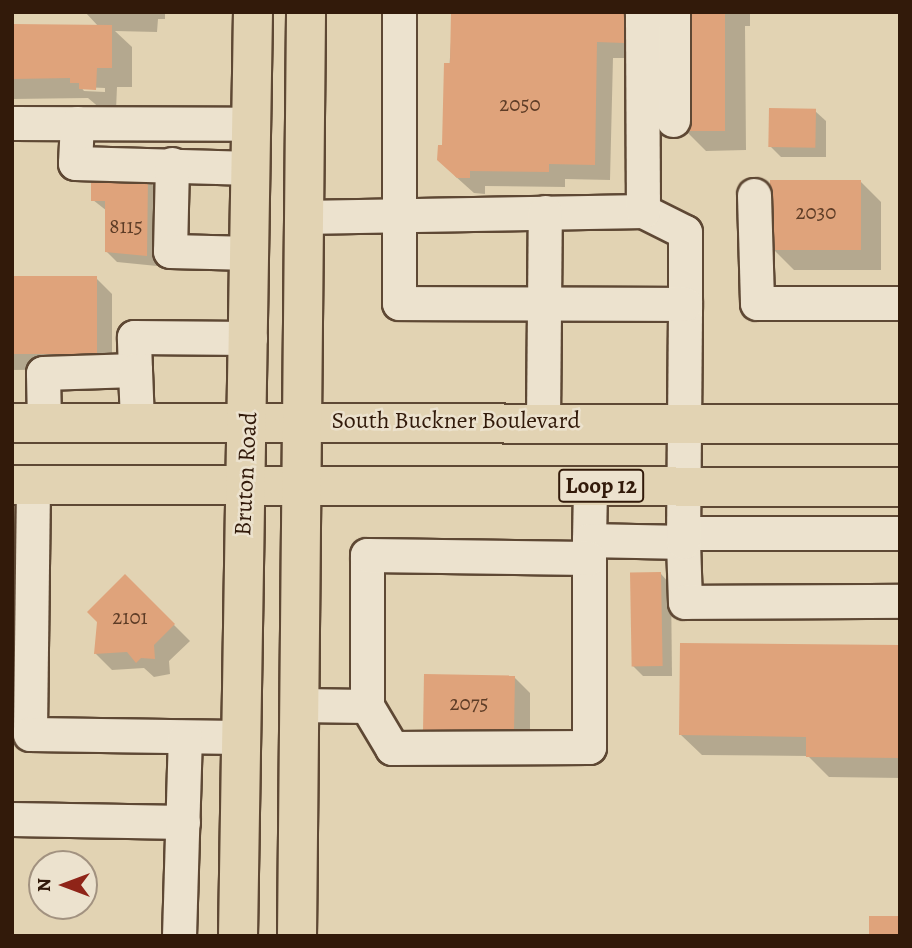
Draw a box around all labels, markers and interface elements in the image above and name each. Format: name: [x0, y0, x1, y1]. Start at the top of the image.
house number: 2050: [499, 91, 541, 117]
house number: 2030: [795, 199, 837, 225]
house number: 8115: [109, 213, 143, 239]
street label: South Buckner Boulevard: [332, 407, 580, 435]
street label: Bruton Road: [228, 411, 264, 537]
road number: Loop 12: [557, 466, 645, 506]
house number: 2101: [112, 604, 148, 630]
house number: 2075: [449, 690, 489, 716]
north arrow: [28, 850, 98, 920]
text: N: [31, 878, 57, 892]

